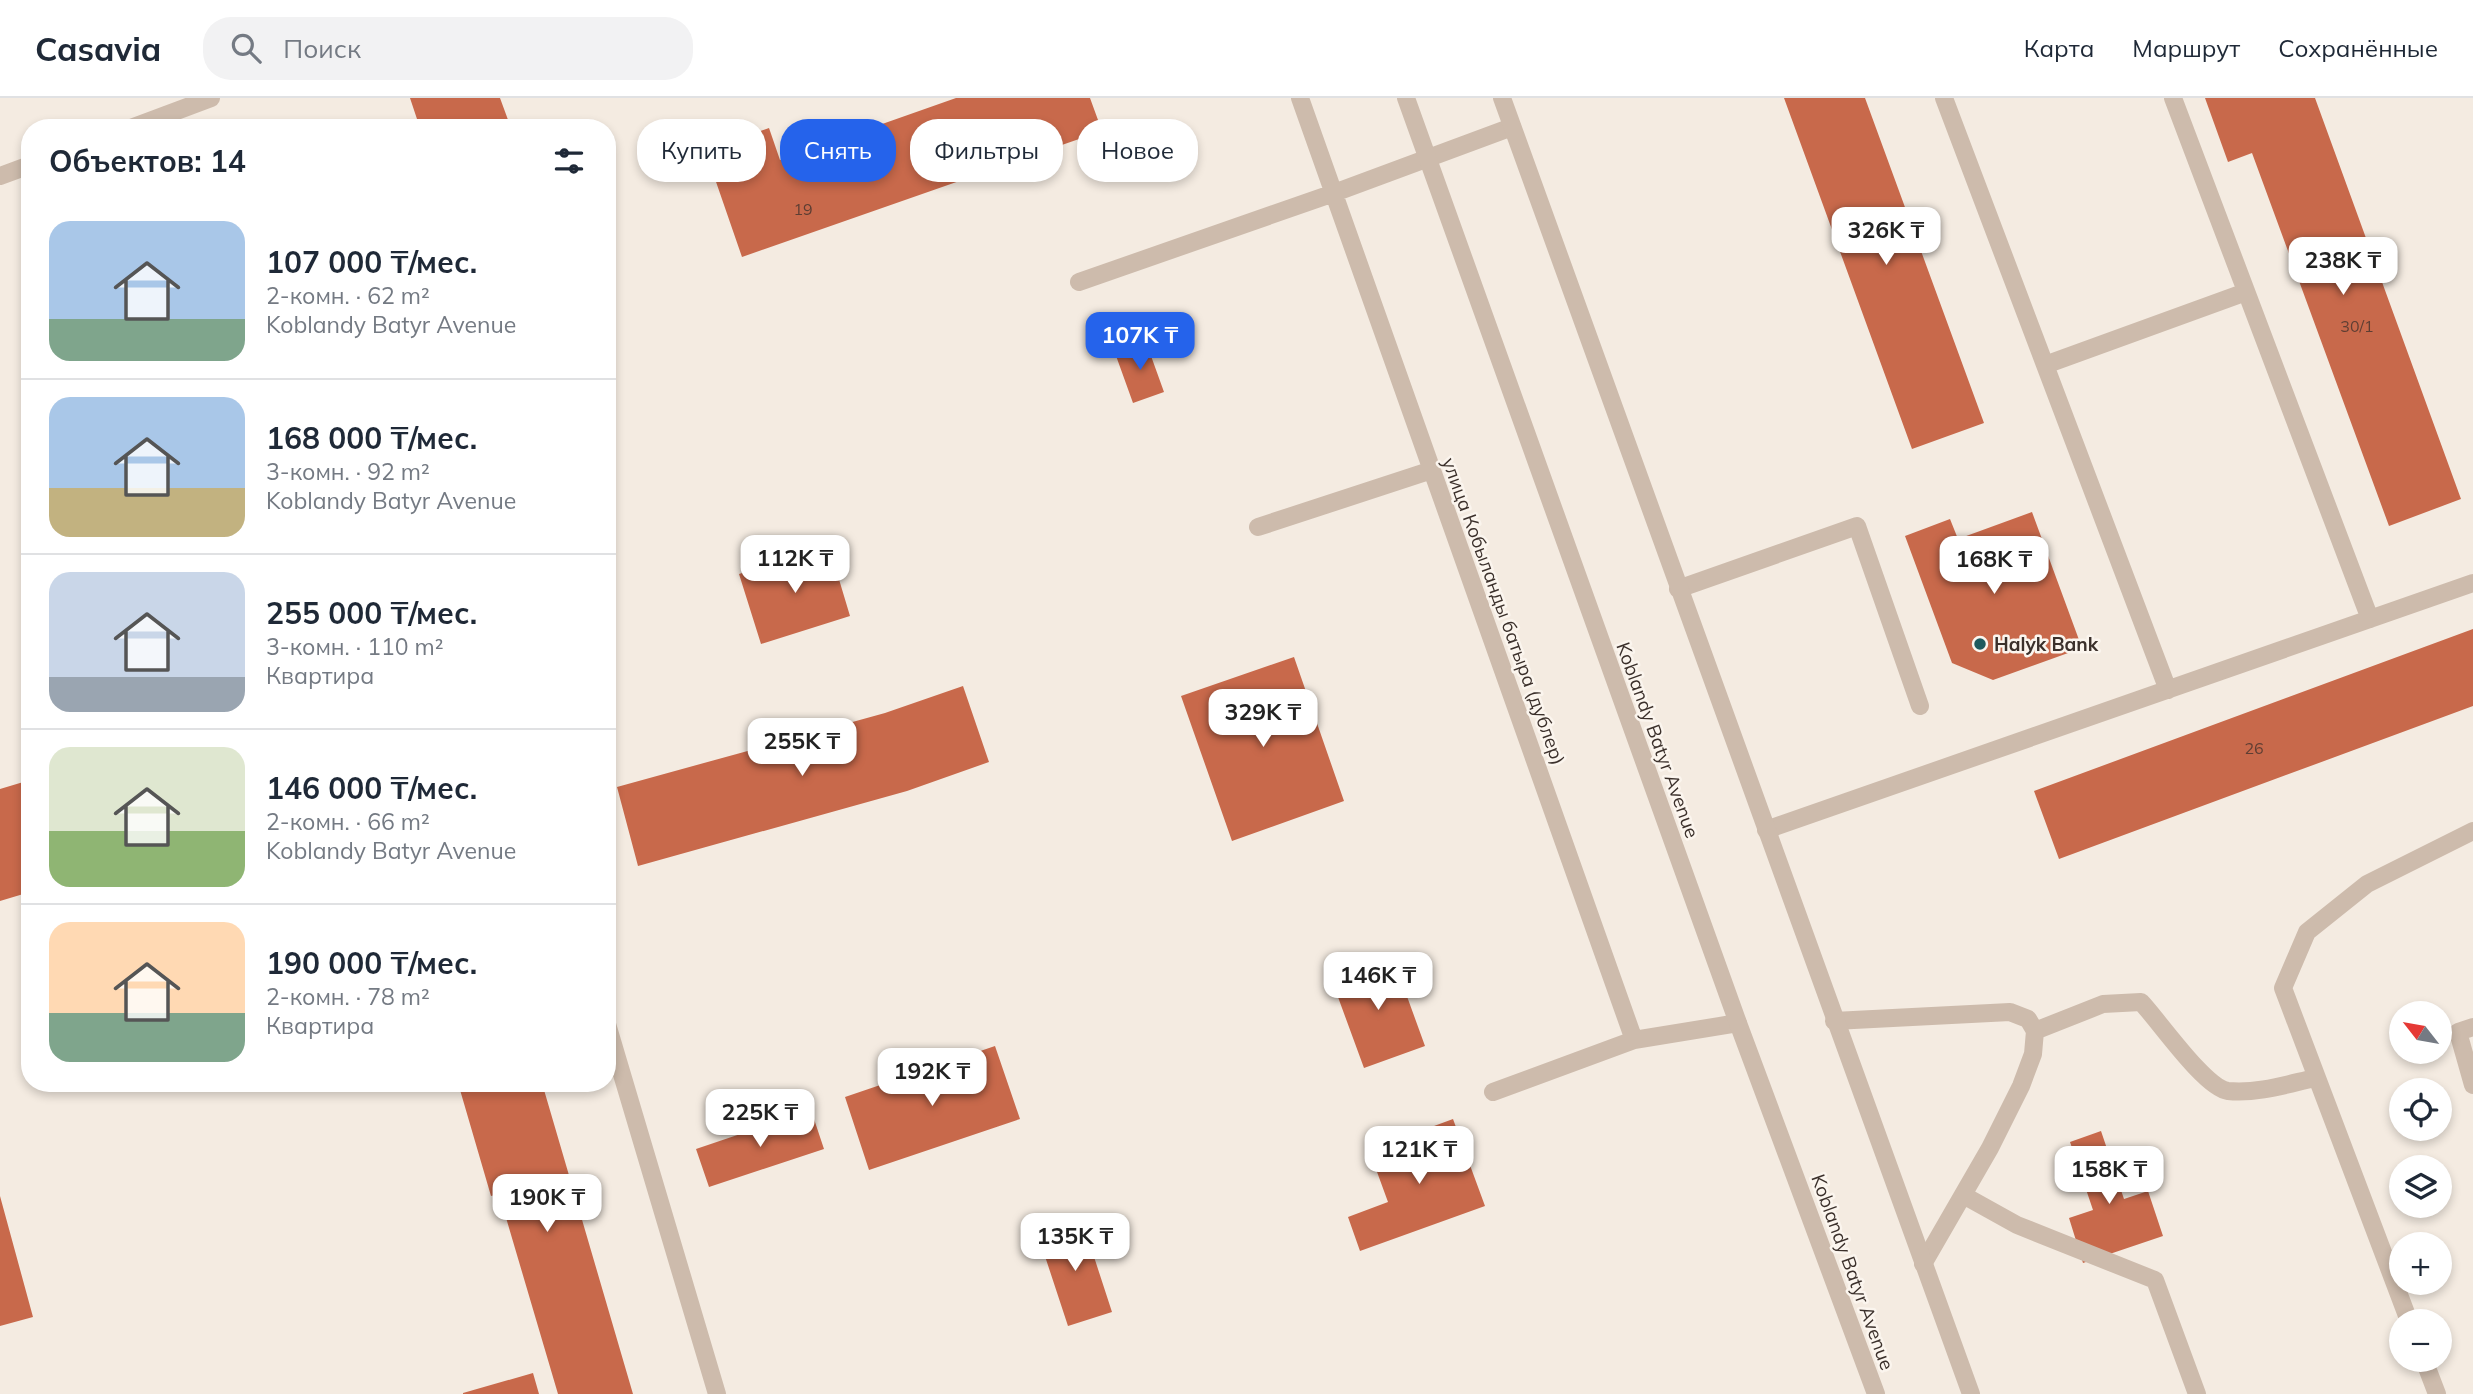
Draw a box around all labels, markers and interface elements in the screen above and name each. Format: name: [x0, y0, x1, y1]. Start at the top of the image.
search box: [203, 17, 693, 80]
text: Casavia: [35, 28, 161, 69]
icon: search: [227, 29, 265, 67]
text: Поиск: [283, 32, 361, 65]
text: Карта: [2024, 33, 2094, 63]
text: Маршрут: [2132, 33, 2240, 63]
text: Сохранённые: [2278, 33, 2438, 63]
chip: Купить: [637, 119, 766, 182]
chip: Снять: [780, 119, 896, 182]
chip: Фильтры: [910, 119, 1063, 182]
chip: Новое: [1077, 119, 1198, 182]
text: Объектов: 14: [49, 142, 246, 180]
icon: filters: [550, 142, 588, 180]
house number: 19: [793, 199, 813, 219]
pin: 326K ₸: [1829, 208, 1943, 267]
text: 326K ₸: [1848, 215, 1924, 244]
pin: 238K ₸: [2286, 238, 2400, 297]
text: 107 000 ₸/мес.: [266, 243, 477, 281]
text: 238K ₸: [2305, 245, 2381, 274]
icon: home: [105, 249, 189, 333]
text: 2-комн. · 62 m²: [266, 281, 430, 310]
text: Koblandy Batyr Avenue: [266, 310, 516, 339]
pin: 107K ₸: [1083, 313, 1197, 372]
house number: 30/1: [2340, 316, 2374, 336]
text: 107K ₸: [1102, 320, 1178, 349]
text: 168 000 ₸/мес.: [266, 419, 477, 457]
icon: home: [105, 425, 189, 509]
street label: улица Кобыланды батыра (дублер): [1437, 454, 1571, 768]
text: 3-комн. · 92 m²: [266, 457, 430, 486]
text: Koblandy Batyr Avenue: [266, 486, 516, 515]
pin: 112K ₸: [738, 536, 852, 595]
pin: 168K ₸: [1937, 536, 2051, 596]
text: 112K ₸: [757, 543, 833, 572]
text: 168K ₸: [1956, 544, 2032, 573]
text: 255 000 ₸/мес.: [266, 594, 477, 632]
icon: home: [105, 600, 189, 684]
text: 3-комн. · 110 m²: [266, 632, 444, 661]
place label: Halyk Bank: [1994, 632, 2099, 656]
marker: Halyk Bank: [1972, 636, 1988, 652]
street label: Koblandy Batyr Avenue: [1611, 639, 1705, 841]
text: Квартира: [266, 661, 374, 690]
pin: 329K ₸: [1206, 690, 1320, 749]
text: 329K ₸: [1225, 697, 1301, 726]
pin: 255K ₸: [745, 718, 859, 778]
text: 255K ₸: [764, 726, 840, 755]
house number: 26: [2244, 738, 2264, 758]
text: 146 000 ₸/мес.: [266, 769, 477, 807]
icon: home: [105, 775, 189, 859]
text: 2-комн. · 66 m²: [266, 807, 430, 836]
text: Koblandy Batyr Avenue: [266, 836, 516, 865]
text: 190 000 ₸/мес.: [266, 944, 477, 982]
icon: home: [105, 950, 189, 1034]
pin: 146K ₸: [1321, 953, 1435, 1012]
text: 146K ₸: [1340, 960, 1416, 989]
text: 2-комн. · 78 m²: [266, 982, 430, 1011]
north arrow: [2389, 1001, 2452, 1064]
map controls: [2389, 1001, 2452, 1372]
text: Квартира: [266, 1011, 374, 1040]
pin: 192K ₸: [875, 1048, 989, 1108]
text: 192K ₸: [894, 1056, 970, 1085]
button: locate: [2389, 1078, 2452, 1141]
pin: 225K ₸: [703, 1090, 817, 1149]
text: 225K ₸: [722, 1097, 798, 1126]
pin: 121K ₸: [1362, 1126, 1476, 1186]
text: 121K ₸: [1381, 1134, 1457, 1163]
pin: 158K ₸: [2052, 1146, 2166, 1206]
text: 158K ₸: [2071, 1154, 2147, 1183]
button: layers: [2389, 1155, 2452, 1218]
street label: Koblandy Batyr Avenue: [1806, 1171, 1900, 1373]
pin: 190K ₸: [490, 1174, 604, 1234]
text: 190K ₸: [509, 1182, 585, 1211]
pin: 135K ₸: [1018, 1214, 1132, 1273]
text: 135K ₸: [1037, 1221, 1113, 1250]
button: +: [2389, 1232, 2452, 1295]
button: −: [2389, 1309, 2452, 1372]

